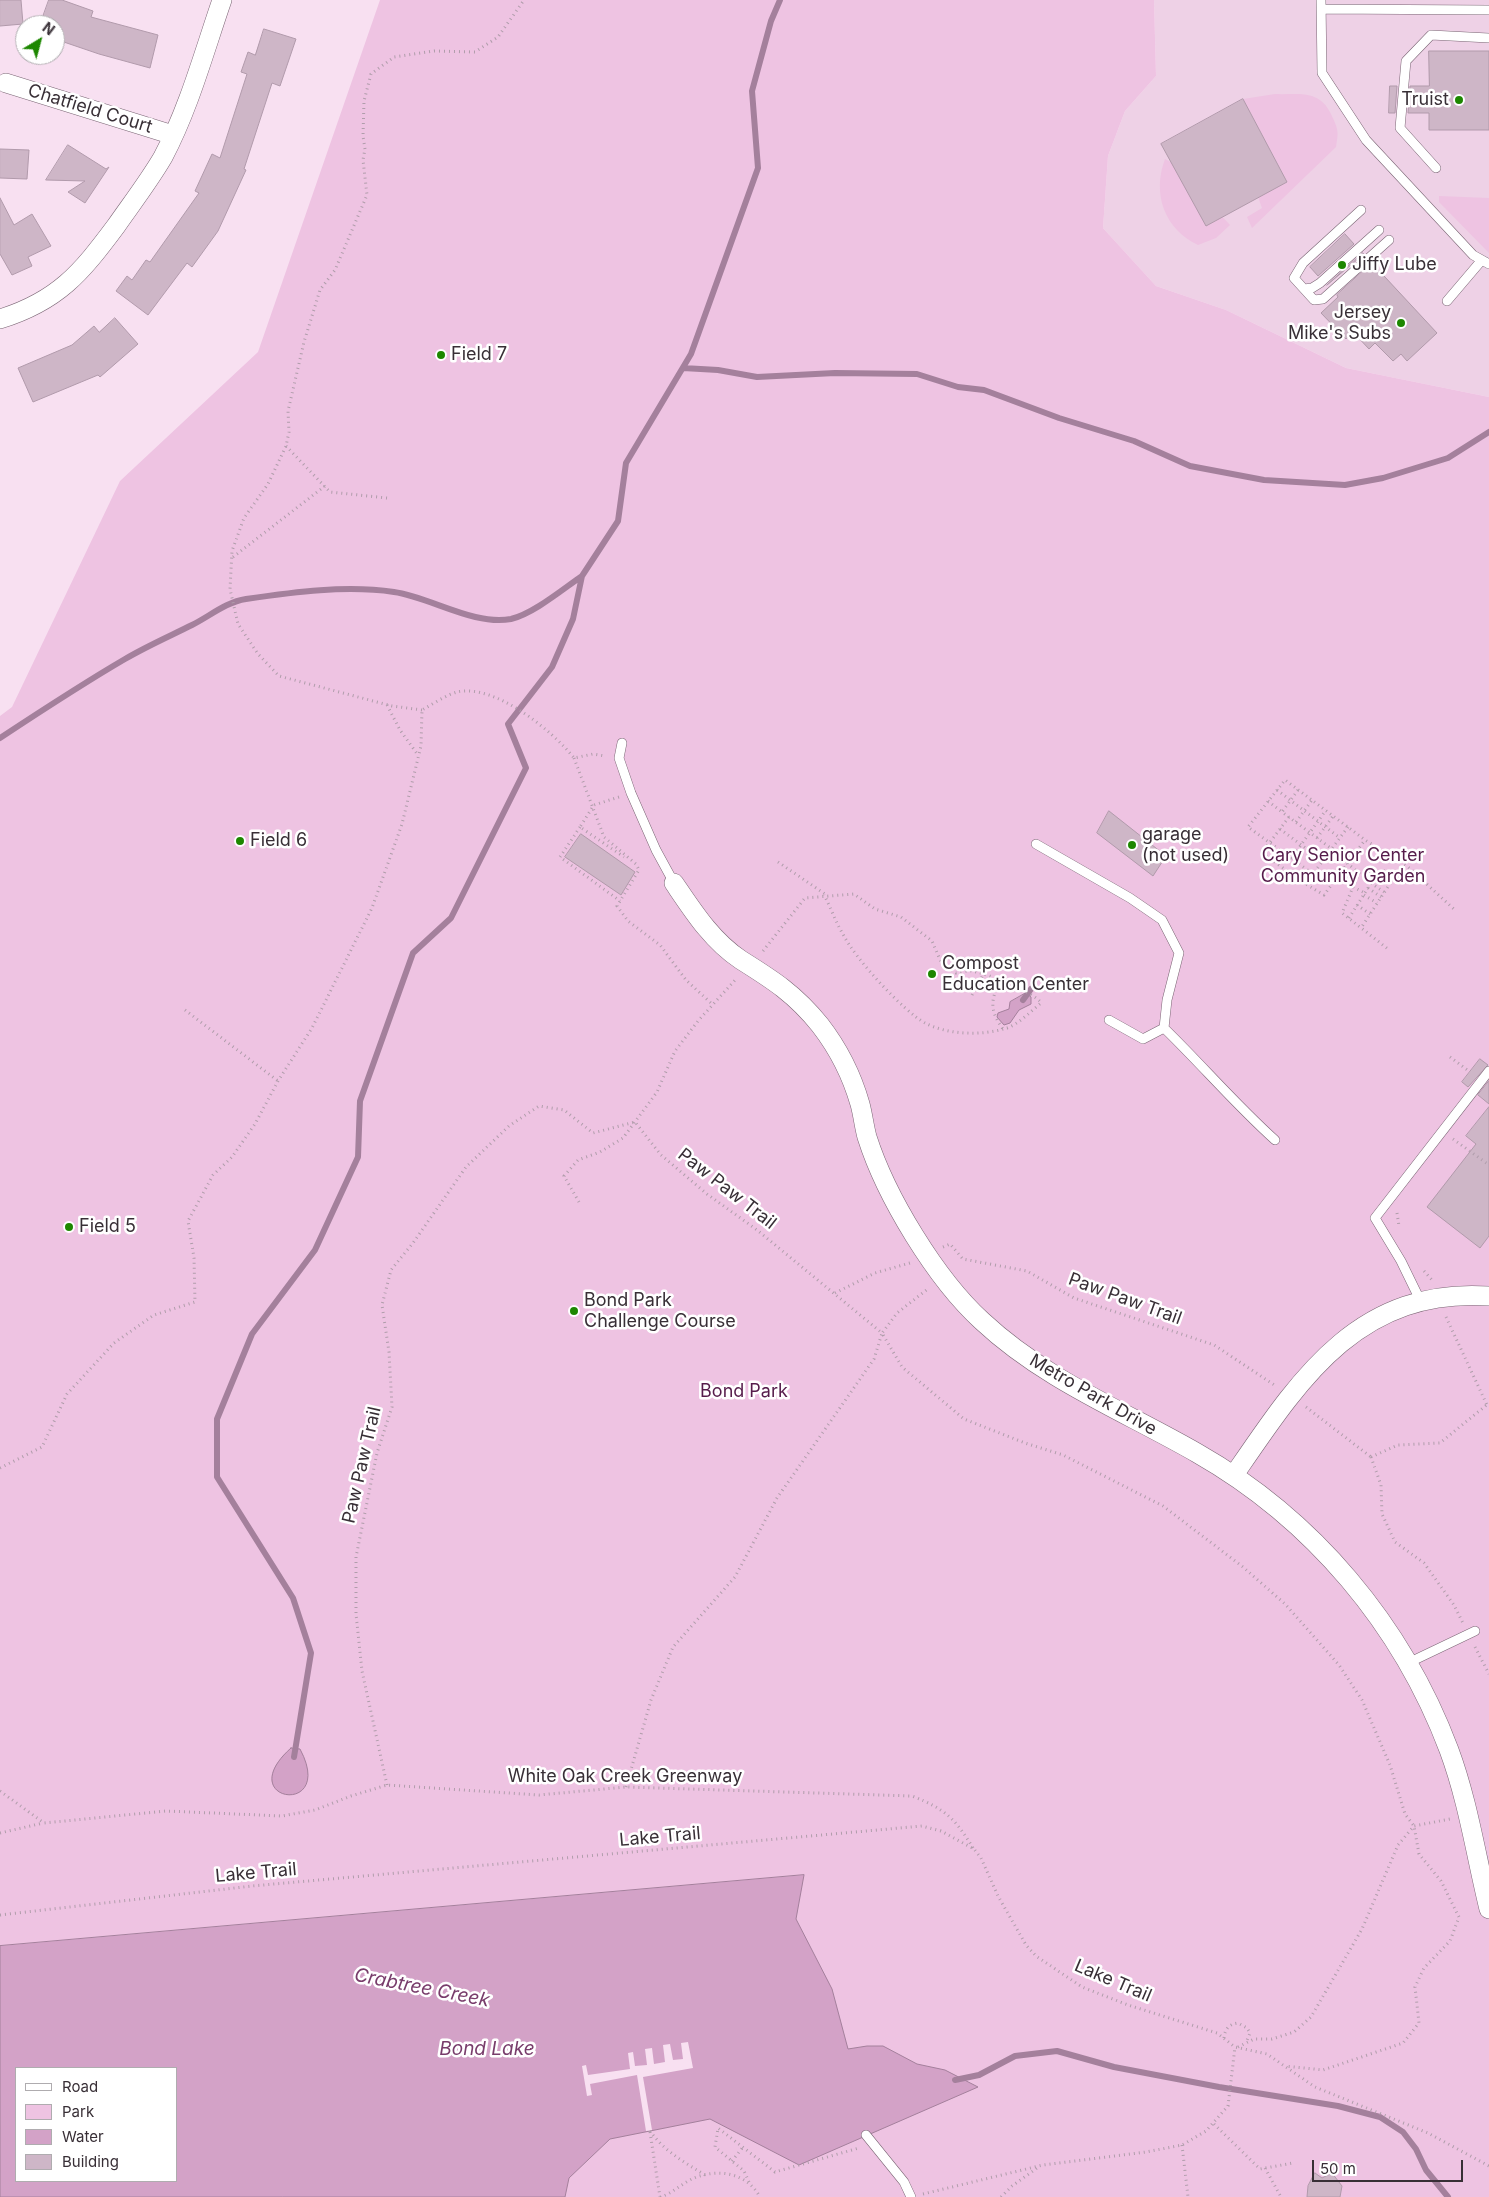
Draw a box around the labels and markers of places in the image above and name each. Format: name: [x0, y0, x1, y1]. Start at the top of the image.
place label: Truist: [1401, 89, 1449, 111]
marker: Truist: [1453, 94, 1465, 106]
place label: Jiffy Lube: [1352, 254, 1437, 276]
marker: Jiffy Lube: [1336, 259, 1348, 271]
place label: Jersey Mike's Subs: [1288, 302, 1391, 344]
marker: Jersey Mike's Subs: [1395, 317, 1407, 329]
place label: Field 7: [451, 344, 507, 366]
marker: Field 7: [435, 349, 447, 361]
place label: garage (not used): [1142, 824, 1229, 866]
place label: Field 6: [250, 830, 307, 852]
marker: Field 6: [234, 835, 246, 847]
marker: garage (not used): [1126, 839, 1138, 851]
place label: Compost Education Center: [942, 953, 1089, 996]
marker: Compost Education Center: [926, 968, 938, 980]
place label: Field 5: [79, 1216, 136, 1238]
marker: Field 5: [63, 1221, 75, 1233]
place label: Bond Park Challenge Course: [584, 1290, 736, 1332]
marker: Bond Park Challenge Course: [568, 1305, 580, 1317]

